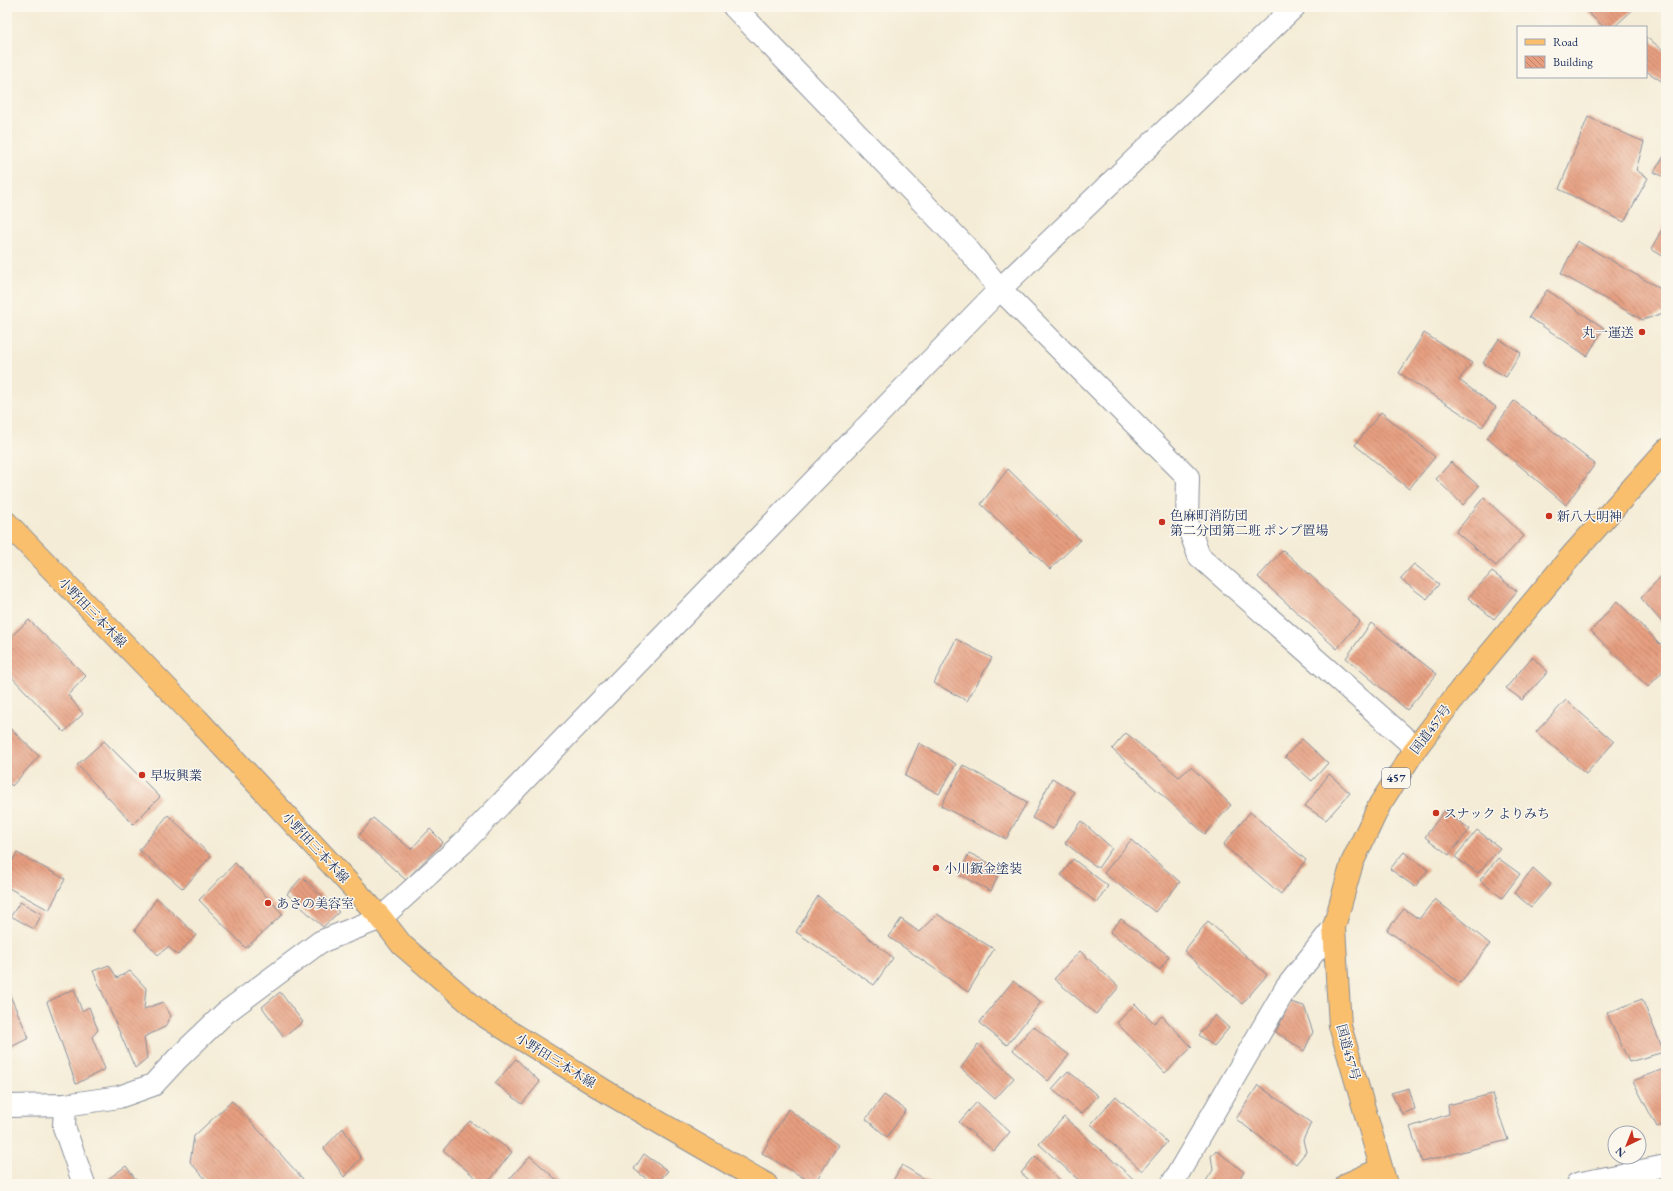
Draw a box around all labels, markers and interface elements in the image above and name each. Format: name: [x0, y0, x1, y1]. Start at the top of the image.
legend: [1517, 26, 1647, 78]
text: Road: [1553, 34, 1579, 50]
text: Building: [1553, 54, 1594, 70]
place label: 丸一運送: [1582, 324, 1634, 341]
marker: 丸一運送: [1637, 327, 1647, 337]
place label: 色麻町消防団 第二分団第二班 ポンプ置場: [1170, 507, 1329, 539]
place label: 新八大明神: [1557, 508, 1622, 525]
marker: 新八大明神: [1544, 511, 1554, 521]
marker: 色麻町消防団 第二分団第二班 ポンプ置場: [1157, 517, 1167, 527]
street label: 小野田三本木線: [55, 574, 130, 651]
street label: 国道457号: [1406, 701, 1455, 757]
place label: 早坂興業: [150, 767, 202, 784]
road number: 457: [1382, 768, 1410, 788]
marker: 早坂興業: [137, 770, 147, 780]
place label: スナック よりみち: [1444, 805, 1550, 822]
street label: 小野田三本木線: [278, 808, 353, 886]
marker: スナック よりみち: [1431, 808, 1441, 818]
place label: 小川鈑金塗装: [944, 860, 1022, 877]
marker: 小川鈑金塗装: [931, 863, 941, 873]
place label: あさの美容室: [276, 895, 354, 912]
marker: あさの美容室: [263, 898, 273, 908]
street label: 国道457号: [1333, 1022, 1364, 1082]
street label: 小野田三本木線: [513, 1029, 599, 1092]
north arrow: [1607, 1125, 1647, 1165]
text: N: [1612, 1144, 1628, 1160]

